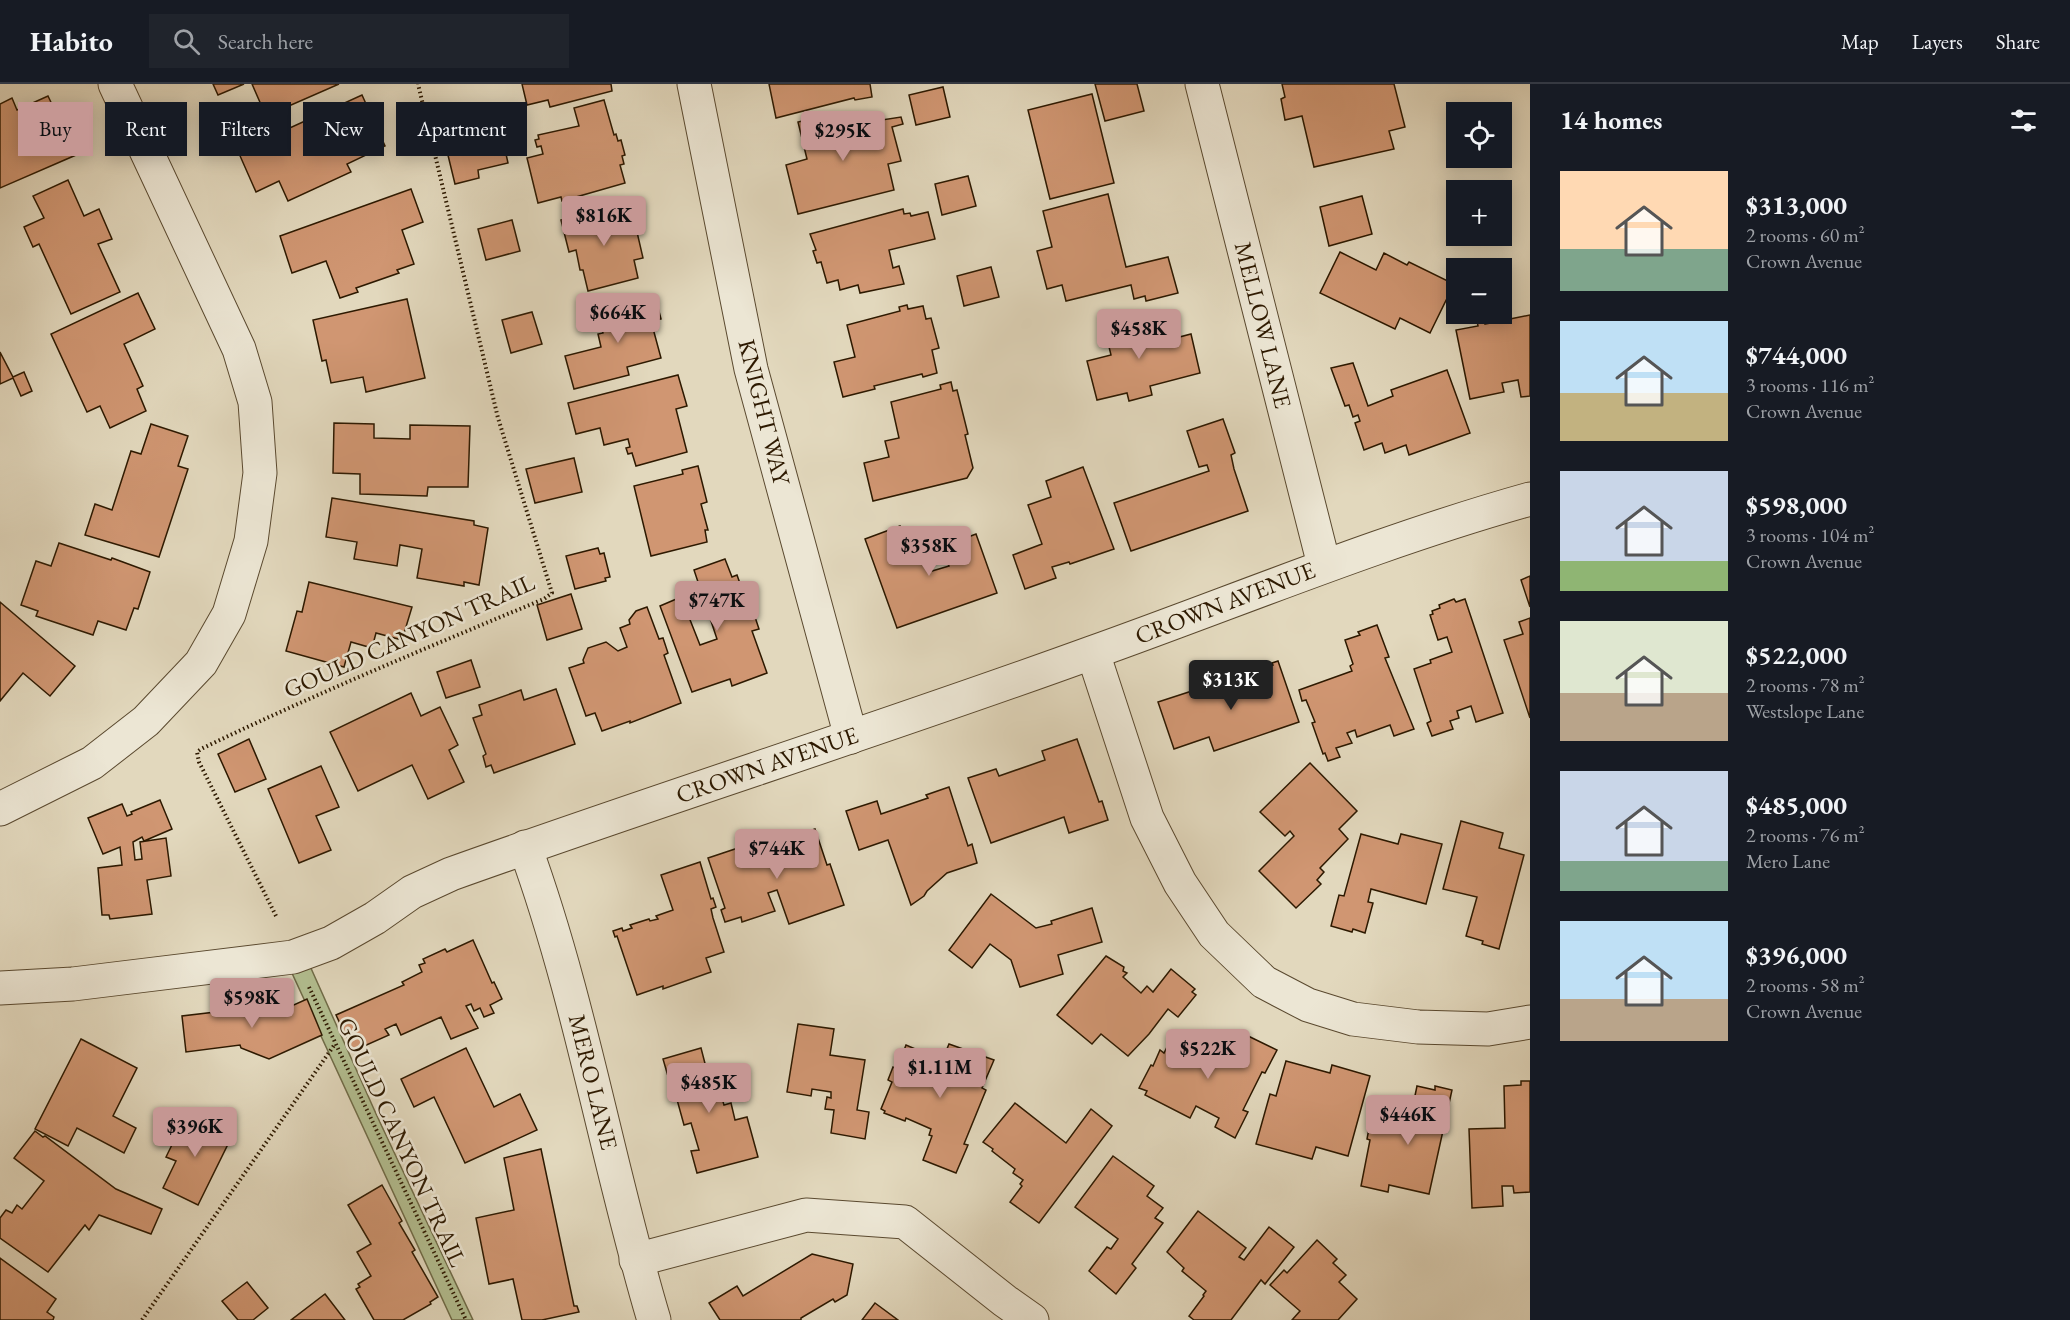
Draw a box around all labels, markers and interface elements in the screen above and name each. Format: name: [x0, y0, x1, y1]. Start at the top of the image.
search box: [149, 14, 569, 68]
text: Habito: [30, 23, 113, 59]
icon: search: [170, 25, 203, 58]
text: Search here: [218, 27, 313, 56]
text: Map: [1841, 28, 1879, 55]
text: Layers: [1912, 28, 1963, 55]
text: Share: [1996, 28, 2040, 55]
chip: Buy: [18, 102, 93, 156]
chip: Rent: [105, 102, 187, 156]
chip: Filters: [199, 102, 291, 156]
chip: New: [303, 102, 384, 156]
chip: Apartment: [396, 102, 527, 156]
map controls: [1446, 102, 1512, 324]
button: locate: [1446, 102, 1512, 168]
text: 14 homes: [1560, 103, 1662, 137]
icon: filters: [2007, 104, 2040, 137]
pin: $295K: [801, 111, 885, 162]
text: $295K: [815, 117, 871, 143]
button: +: [1446, 180, 1512, 246]
text: $313,000: [1746, 188, 1847, 222]
icon: home: [1608, 195, 1680, 267]
pin: $816K: [562, 196, 646, 247]
text: $816K: [576, 202, 632, 228]
text: 2 rooms · 60 m²: [1746, 222, 1865, 248]
street label: MELLOW LANE: [1228, 238, 1299, 411]
text: Crown Avenue: [1746, 248, 1862, 274]
button: −: [1446, 258, 1512, 324]
pin: $664K: [576, 293, 660, 344]
text: $664K: [590, 299, 646, 325]
pin: $458K: [1097, 309, 1181, 360]
text: $458K: [1111, 315, 1167, 341]
street label: KNIGHT WAY: [731, 336, 798, 489]
text: $744,000: [1746, 338, 1847, 372]
icon: home: [1608, 345, 1680, 417]
text: 3 rooms · 116 m²: [1746, 372, 1874, 398]
text: Crown Avenue: [1746, 398, 1862, 424]
text: $598,000: [1746, 488, 1847, 522]
icon: home: [1608, 495, 1680, 567]
text: 3 rooms · 104 m²: [1746, 522, 1874, 548]
pin: $358K: [887, 526, 971, 577]
text: $358K: [901, 532, 957, 558]
text: Crown Avenue: [1746, 548, 1862, 574]
street label: CROWN AVENUE: [1130, 554, 1319, 651]
street label: GOULD CANYON TRAIL: [278, 566, 539, 705]
pin: $747K: [675, 581, 759, 632]
text: $747K: [689, 587, 745, 613]
text: $522,000: [1746, 638, 1847, 672]
icon: home: [1608, 645, 1680, 717]
pin: $313K: [1189, 660, 1273, 711]
text: $313K: [1203, 666, 1259, 692]
text: 2 rooms · 78 m²: [1746, 672, 1865, 698]
text: Westslope Lane: [1746, 698, 1864, 724]
street label: CROWN AVENUE: [672, 719, 862, 810]
text: $485,000: [1746, 788, 1847, 822]
icon: home: [1608, 795, 1680, 867]
text: 2 rooms · 76 m²: [1746, 822, 1865, 848]
pin: $744K: [735, 829, 819, 880]
text: $744K: [749, 835, 805, 861]
text: Mero Lane: [1746, 848, 1830, 874]
text: $396,000: [1746, 938, 1847, 972]
icon: home: [1608, 945, 1680, 1017]
text: 2 rooms · 58 m²: [1746, 972, 1865, 998]
pin: $598K: [210, 978, 294, 1029]
text: $598K: [224, 984, 280, 1010]
text: Crown Avenue: [1746, 998, 1862, 1024]
street label: MERO LANE: [562, 1011, 625, 1153]
street label: GOULD CANYON TRAIL: [331, 1012, 474, 1271]
pin: $522K: [1166, 1029, 1250, 1080]
text: $522K: [1180, 1035, 1236, 1061]
pin: $1.11M: [891, 1048, 989, 1099]
text: $1.11M: [908, 1054, 972, 1080]
pin: $485K: [667, 1063, 751, 1114]
text: $485K: [681, 1069, 737, 1095]
pin: $446K: [1366, 1095, 1450, 1146]
text: $446K: [1380, 1101, 1436, 1127]
pin: $396K: [153, 1107, 237, 1158]
text: $396K: [167, 1113, 223, 1139]

